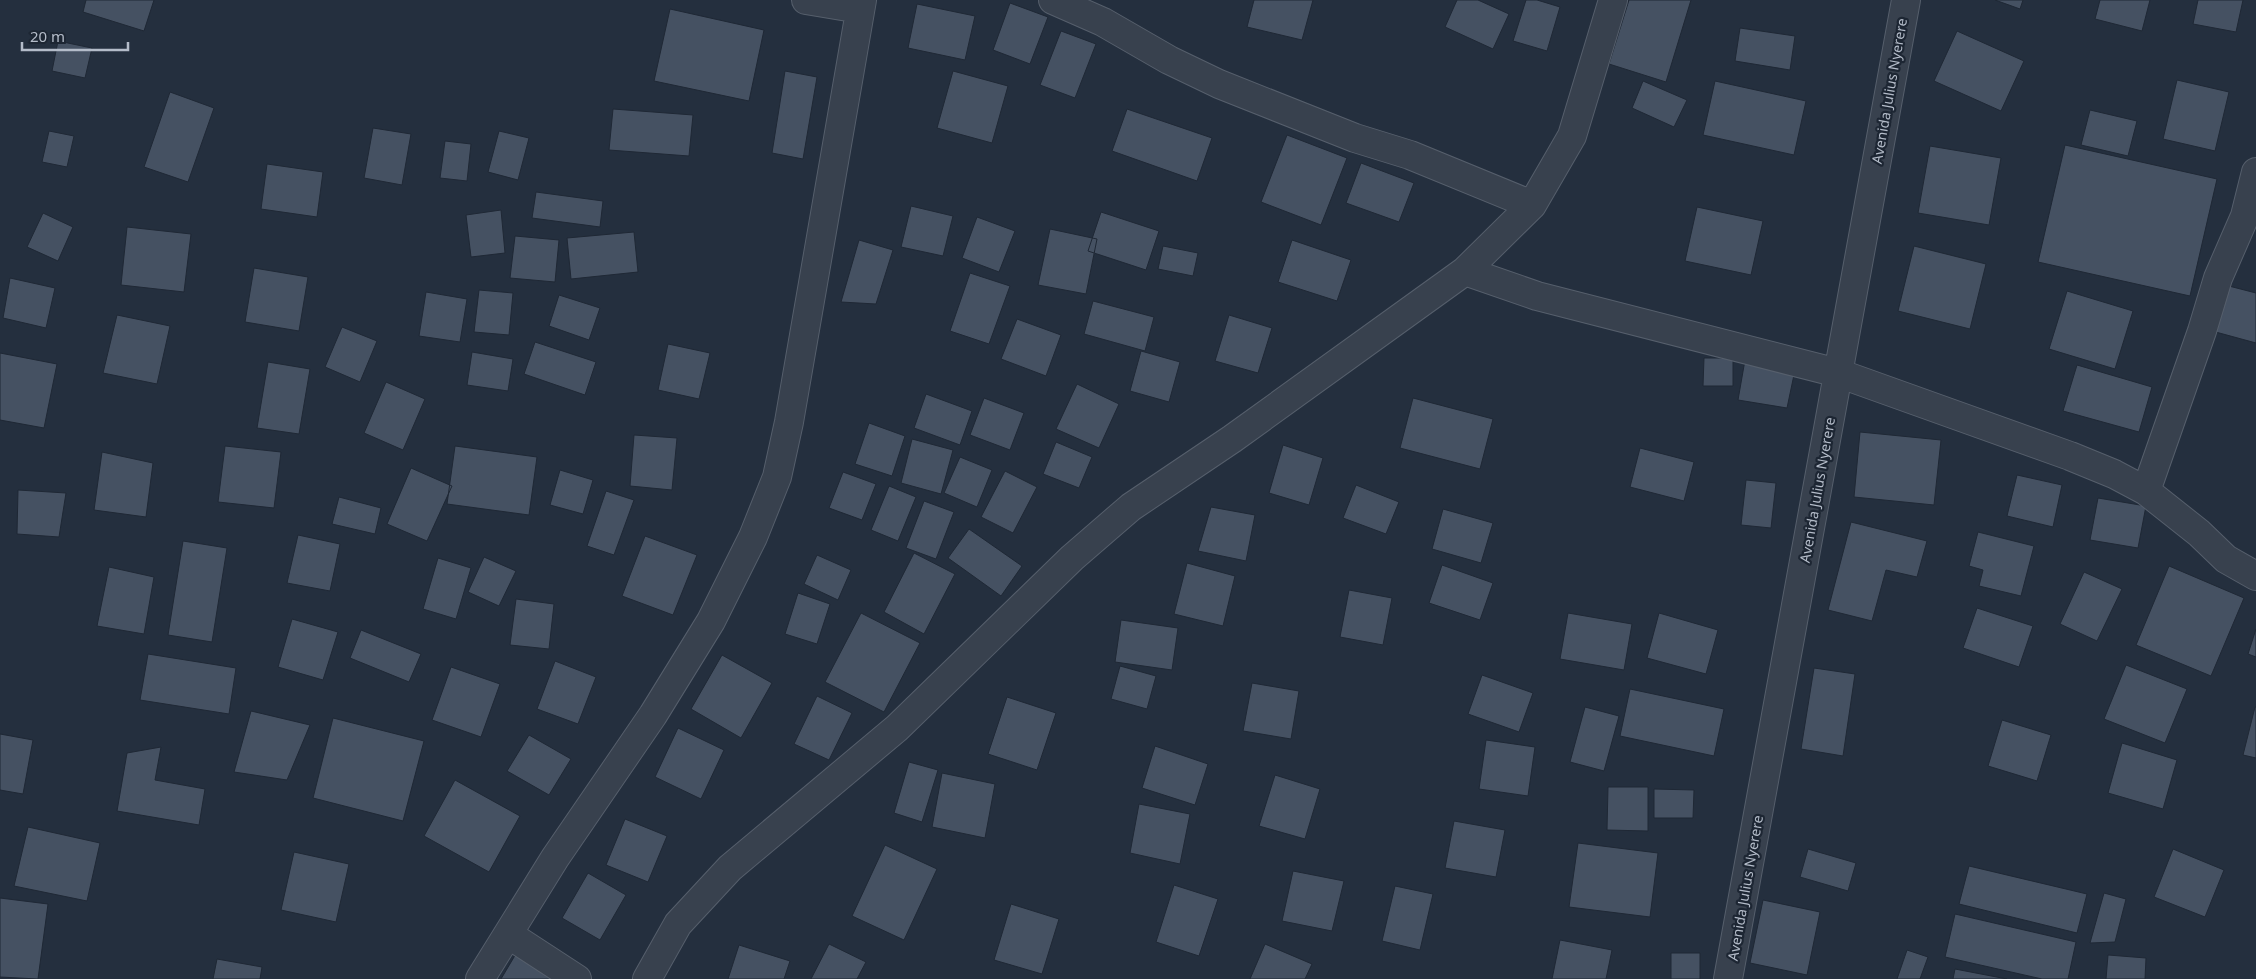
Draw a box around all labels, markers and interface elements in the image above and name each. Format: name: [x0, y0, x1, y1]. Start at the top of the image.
street label: Avenida Julius Nyerere: [1867, 17, 1911, 165]
scale bar: [22, 20, 129, 52]
text: 20 m: [30, 26, 65, 46]
street label: Avenida Julius Nyerere: [1795, 416, 1839, 564]
street label: Avenida Julius Nyerere: [1723, 814, 1767, 962]

